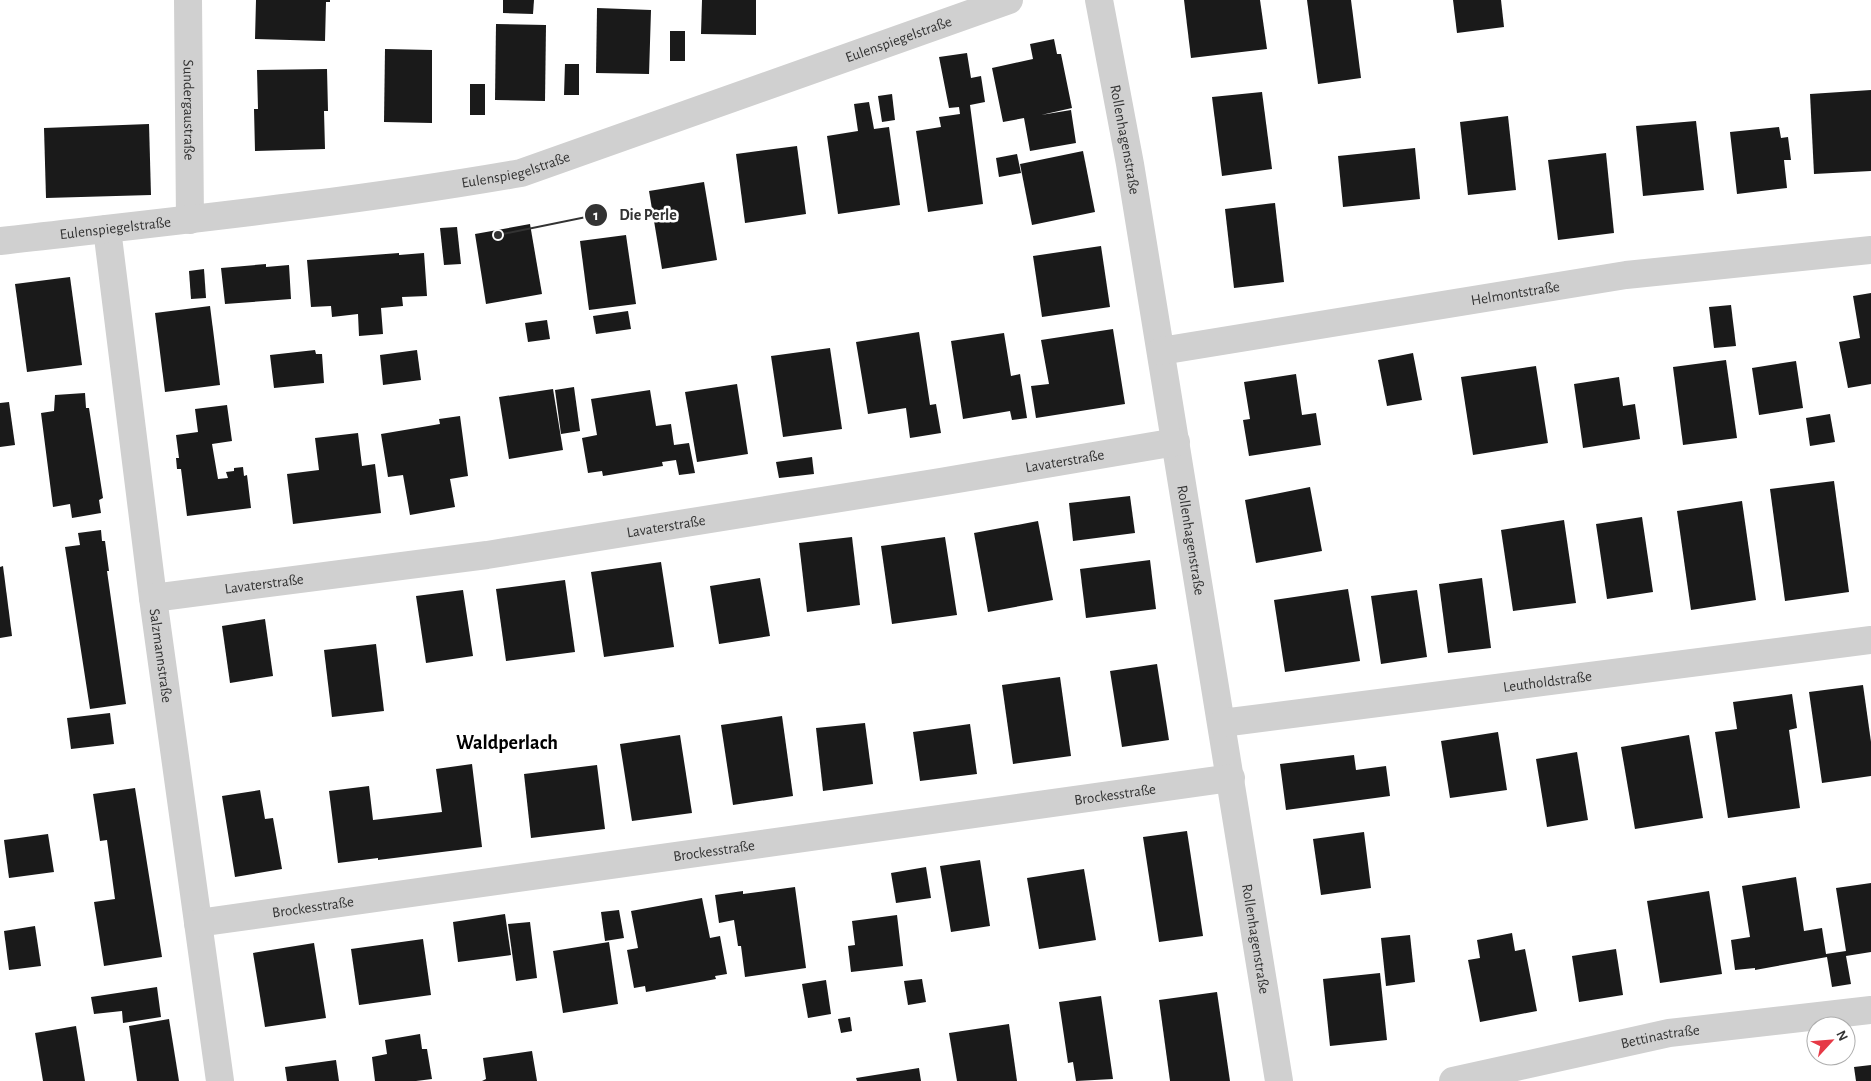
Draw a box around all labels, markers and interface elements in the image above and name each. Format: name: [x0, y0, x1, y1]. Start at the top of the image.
street label: Eulenspiegelstraße: [843, 14, 954, 65]
street label: Sundergaustraße: [181, 59, 196, 161]
street label: Rollenhagenstraße: [1107, 84, 1142, 196]
street label: Eulenspiegelstraße: [460, 149, 572, 191]
callout: Die Perle: [584, 199, 686, 230]
text: Die Perle: [619, 207, 677, 223]
text: 1: [593, 208, 599, 223]
street label: Eulenspiegelstraße: [59, 215, 172, 242]
street label: Helmontstraße: [1470, 279, 1561, 308]
street label: Lavaterstraße: [1024, 447, 1105, 475]
street label: Rollenhagenstraße: [1174, 484, 1207, 596]
street label: Lavaterstraße: [626, 513, 707, 540]
street label: Lavaterstraße: [224, 572, 305, 597]
street label: Salzmannstraße: [147, 608, 174, 704]
street label: Leutholdstraße: [1502, 669, 1593, 695]
district label: Waldperlach: [456, 733, 558, 753]
street label: Brockesstraße: [1073, 782, 1157, 808]
street label: Brockesstraße: [672, 838, 756, 864]
street label: Rollenhagenstraße: [1239, 883, 1272, 995]
street label: Brockesstraße: [271, 894, 355, 921]
north arrow: [1806, 1016, 1856, 1066]
street label: Bettinastraße: [1619, 1023, 1701, 1051]
text: N: [1833, 1028, 1850, 1043]

